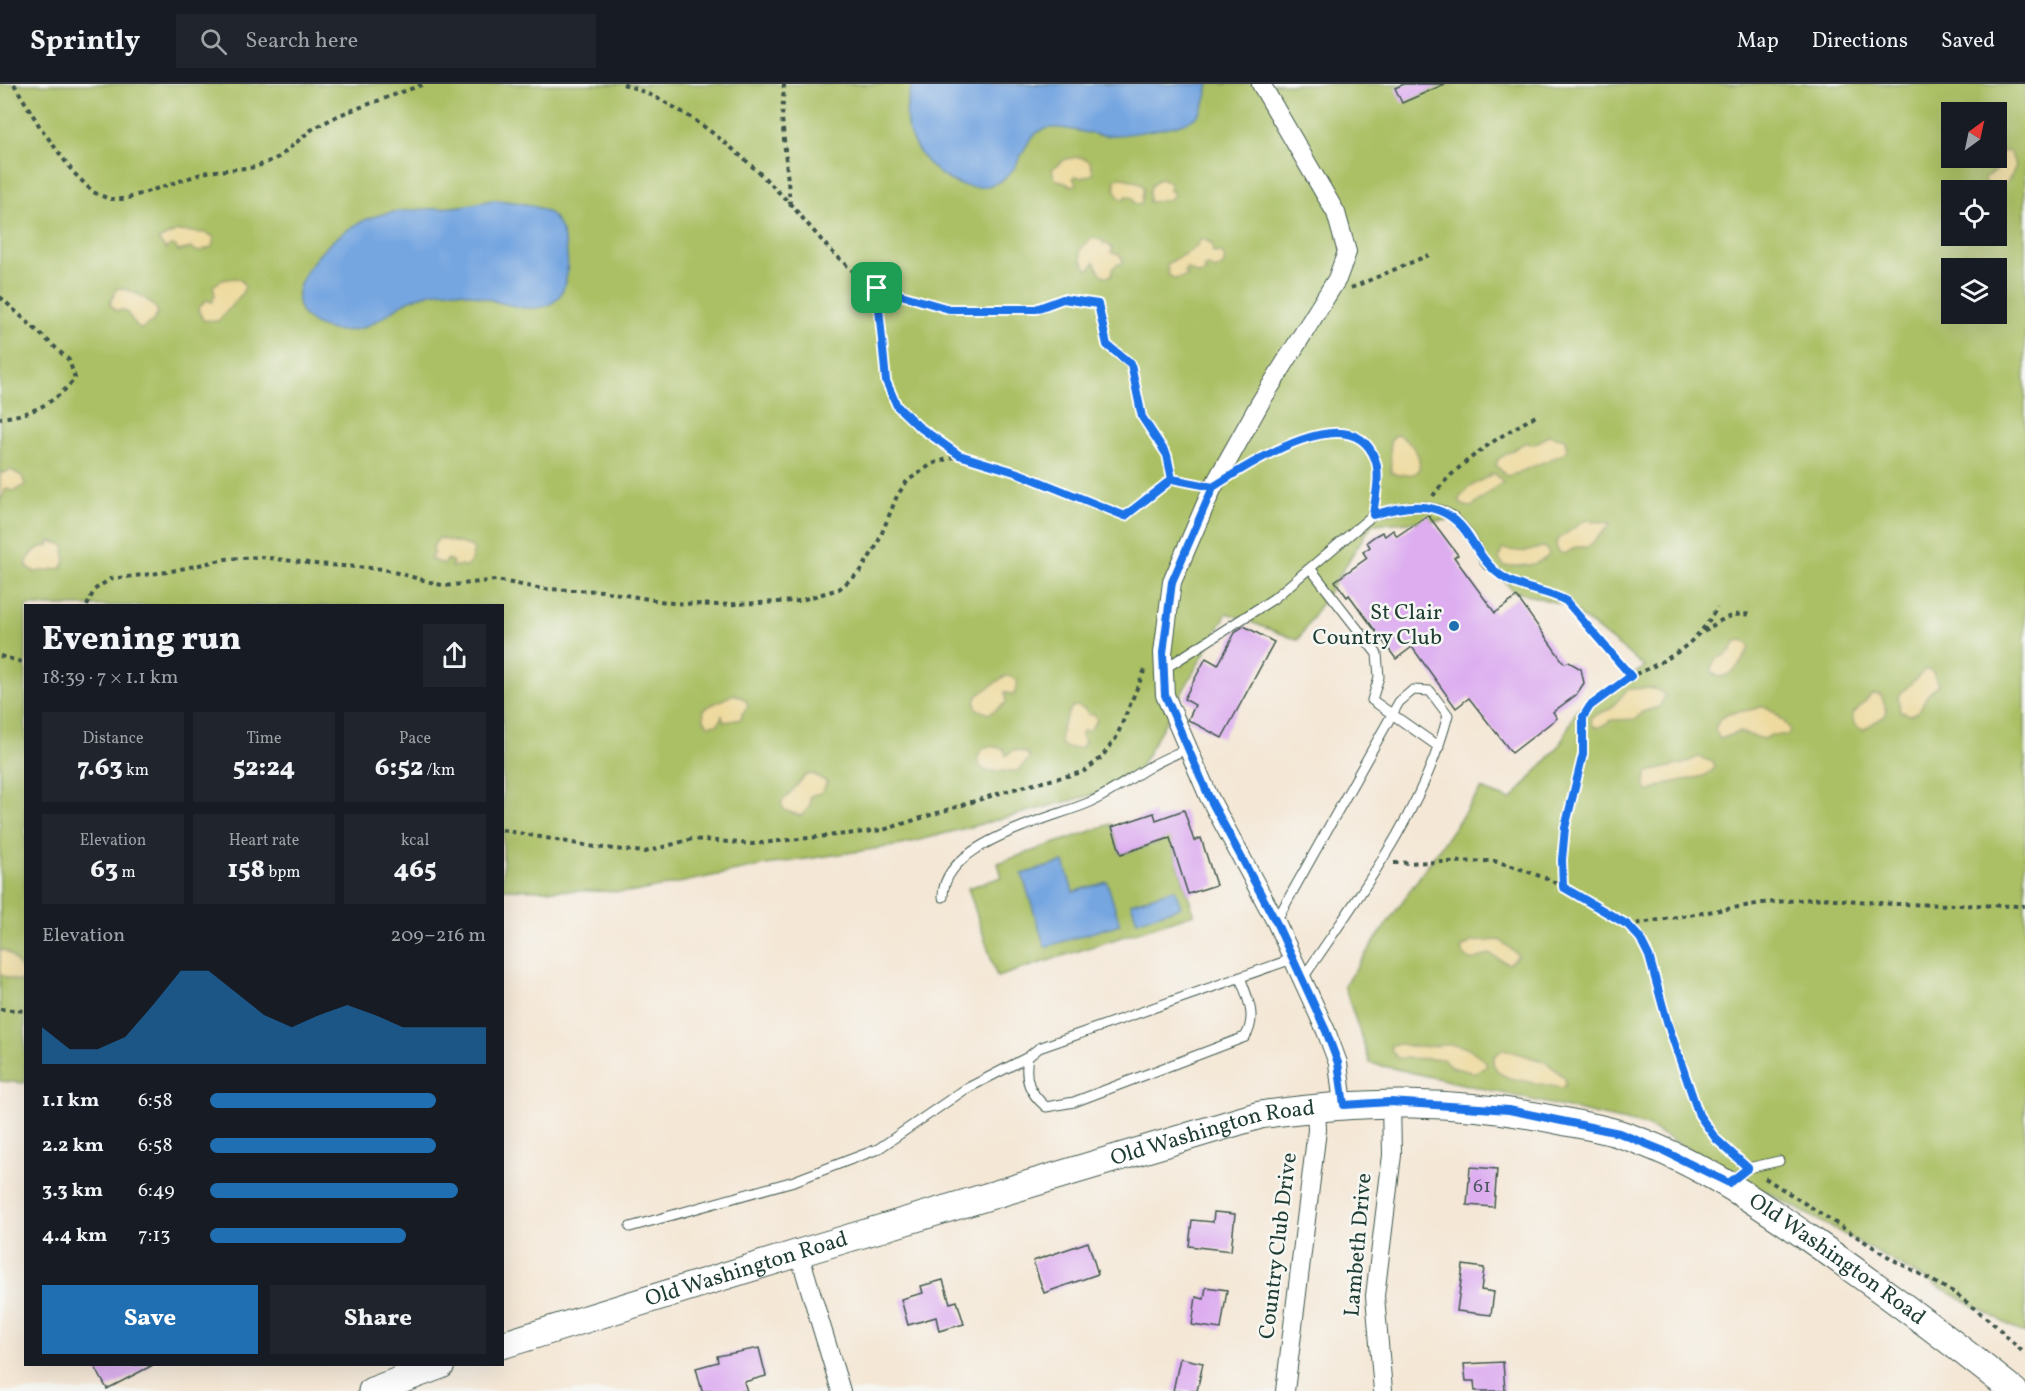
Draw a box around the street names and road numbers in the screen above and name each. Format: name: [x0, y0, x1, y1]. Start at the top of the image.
street label: Old Washington Road: [1107, 1093, 1316, 1174]
street label: Country Club Drive: [1252, 1151, 1306, 1341]
street label: Lambeth Drive: [1337, 1172, 1381, 1318]
street label: Old Washington Road: [1742, 1186, 1932, 1333]
street label: Old Washington Road: [641, 1224, 852, 1315]

